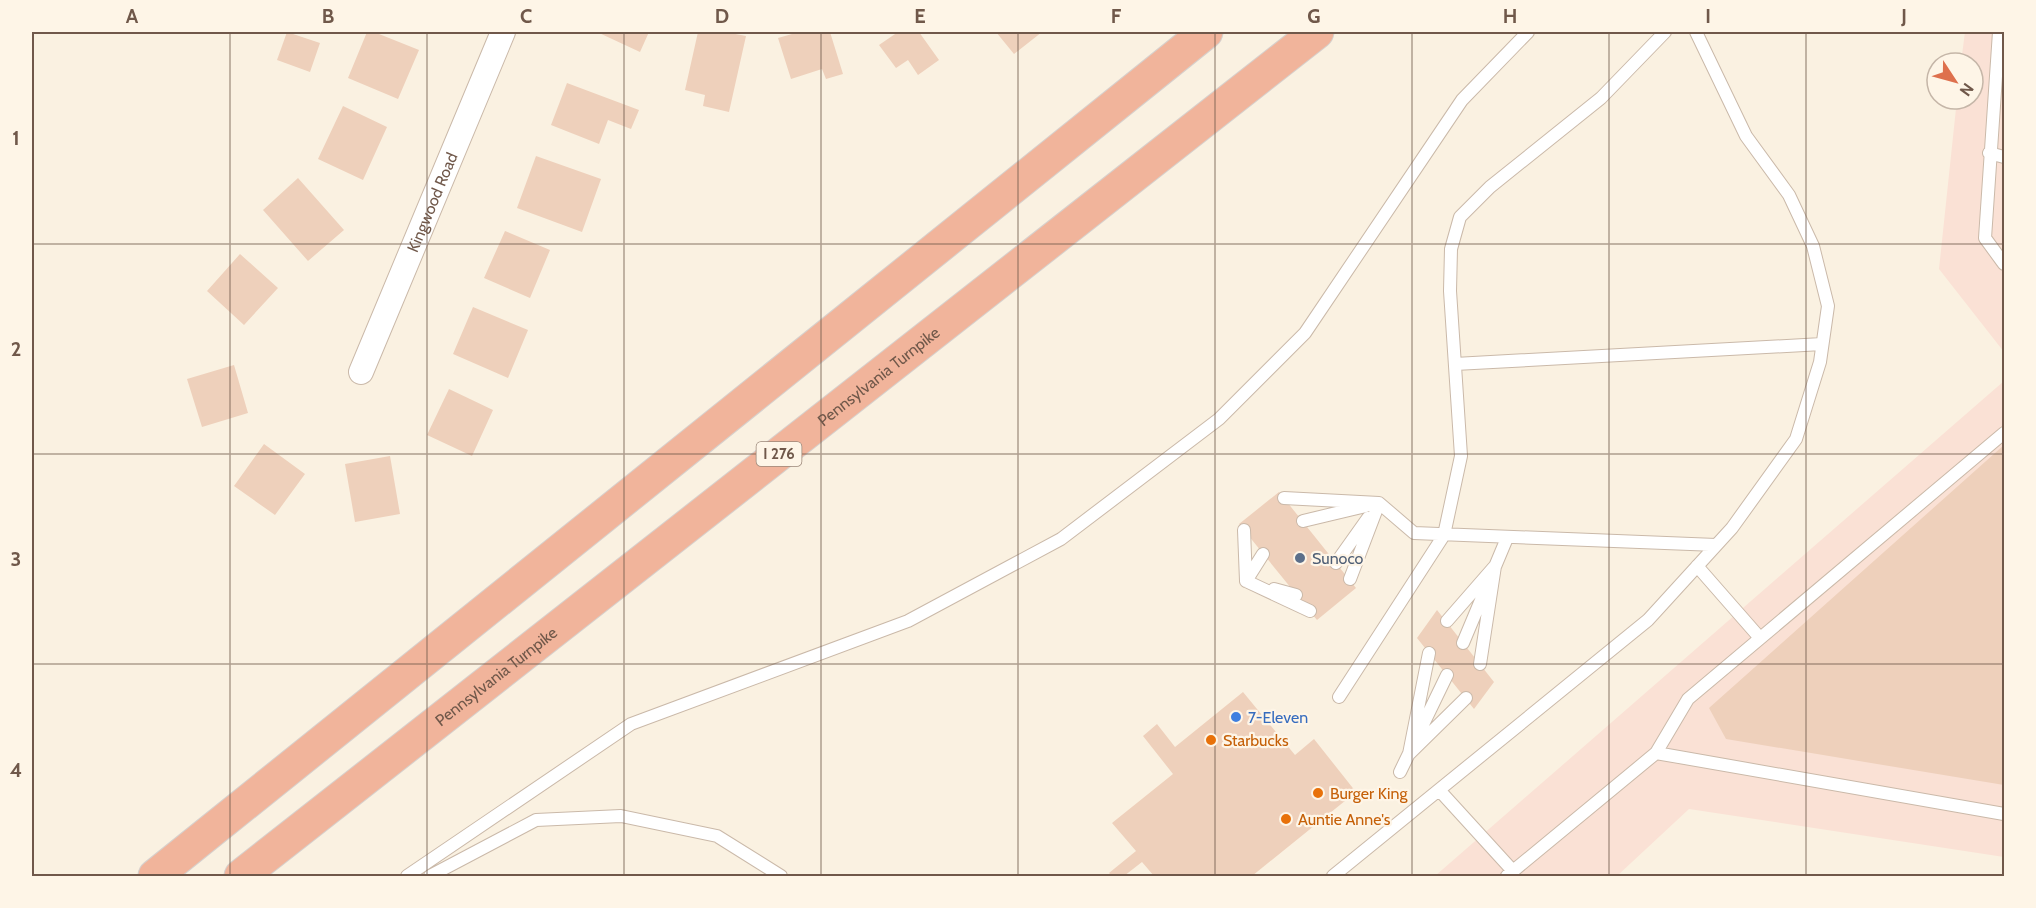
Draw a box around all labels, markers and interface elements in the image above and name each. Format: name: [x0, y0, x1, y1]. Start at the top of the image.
text: A: [126, 4, 139, 28]
text: B: [322, 4, 334, 28]
text: C: [520, 4, 532, 28]
text: D: [715, 4, 729, 28]
text: E: [914, 4, 926, 28]
text: F: [1111, 4, 1122, 28]
text: G: [1307, 4, 1321, 28]
text: H: [1503, 4, 1517, 28]
text: I: [1705, 4, 1711, 28]
text: J: [1900, 4, 1907, 28]
north arrow: [1925, 51, 1985, 111]
text: N: [1956, 79, 1978, 100]
text: 1: [12, 126, 20, 150]
street label: Kingwood Road: [403, 150, 462, 255]
street label: Pennsylvania Turnpike: [814, 323, 943, 430]
text: 2: [11, 337, 21, 361]
road number: I 276: [756, 442, 802, 466]
text: 3: [11, 547, 21, 571]
place label: Sunoco: [1312, 549, 1364, 568]
marker: Sunoco: [1293, 551, 1307, 565]
street label: Pennsylvania Turnpike: [432, 623, 561, 730]
place label: 7-Eleven: [1248, 708, 1308, 727]
marker: 7-Eleven: [1229, 710, 1243, 724]
place label: Starbucks: [1223, 731, 1289, 750]
marker: Starbucks: [1204, 733, 1218, 747]
text: 4: [10, 758, 22, 782]
place label: Burger King: [1330, 784, 1408, 803]
marker: Burger King: [1311, 786, 1325, 800]
place label: Auntie Anne's: [1298, 810, 1391, 829]
marker: Auntie Anne's: [1279, 812, 1293, 826]

